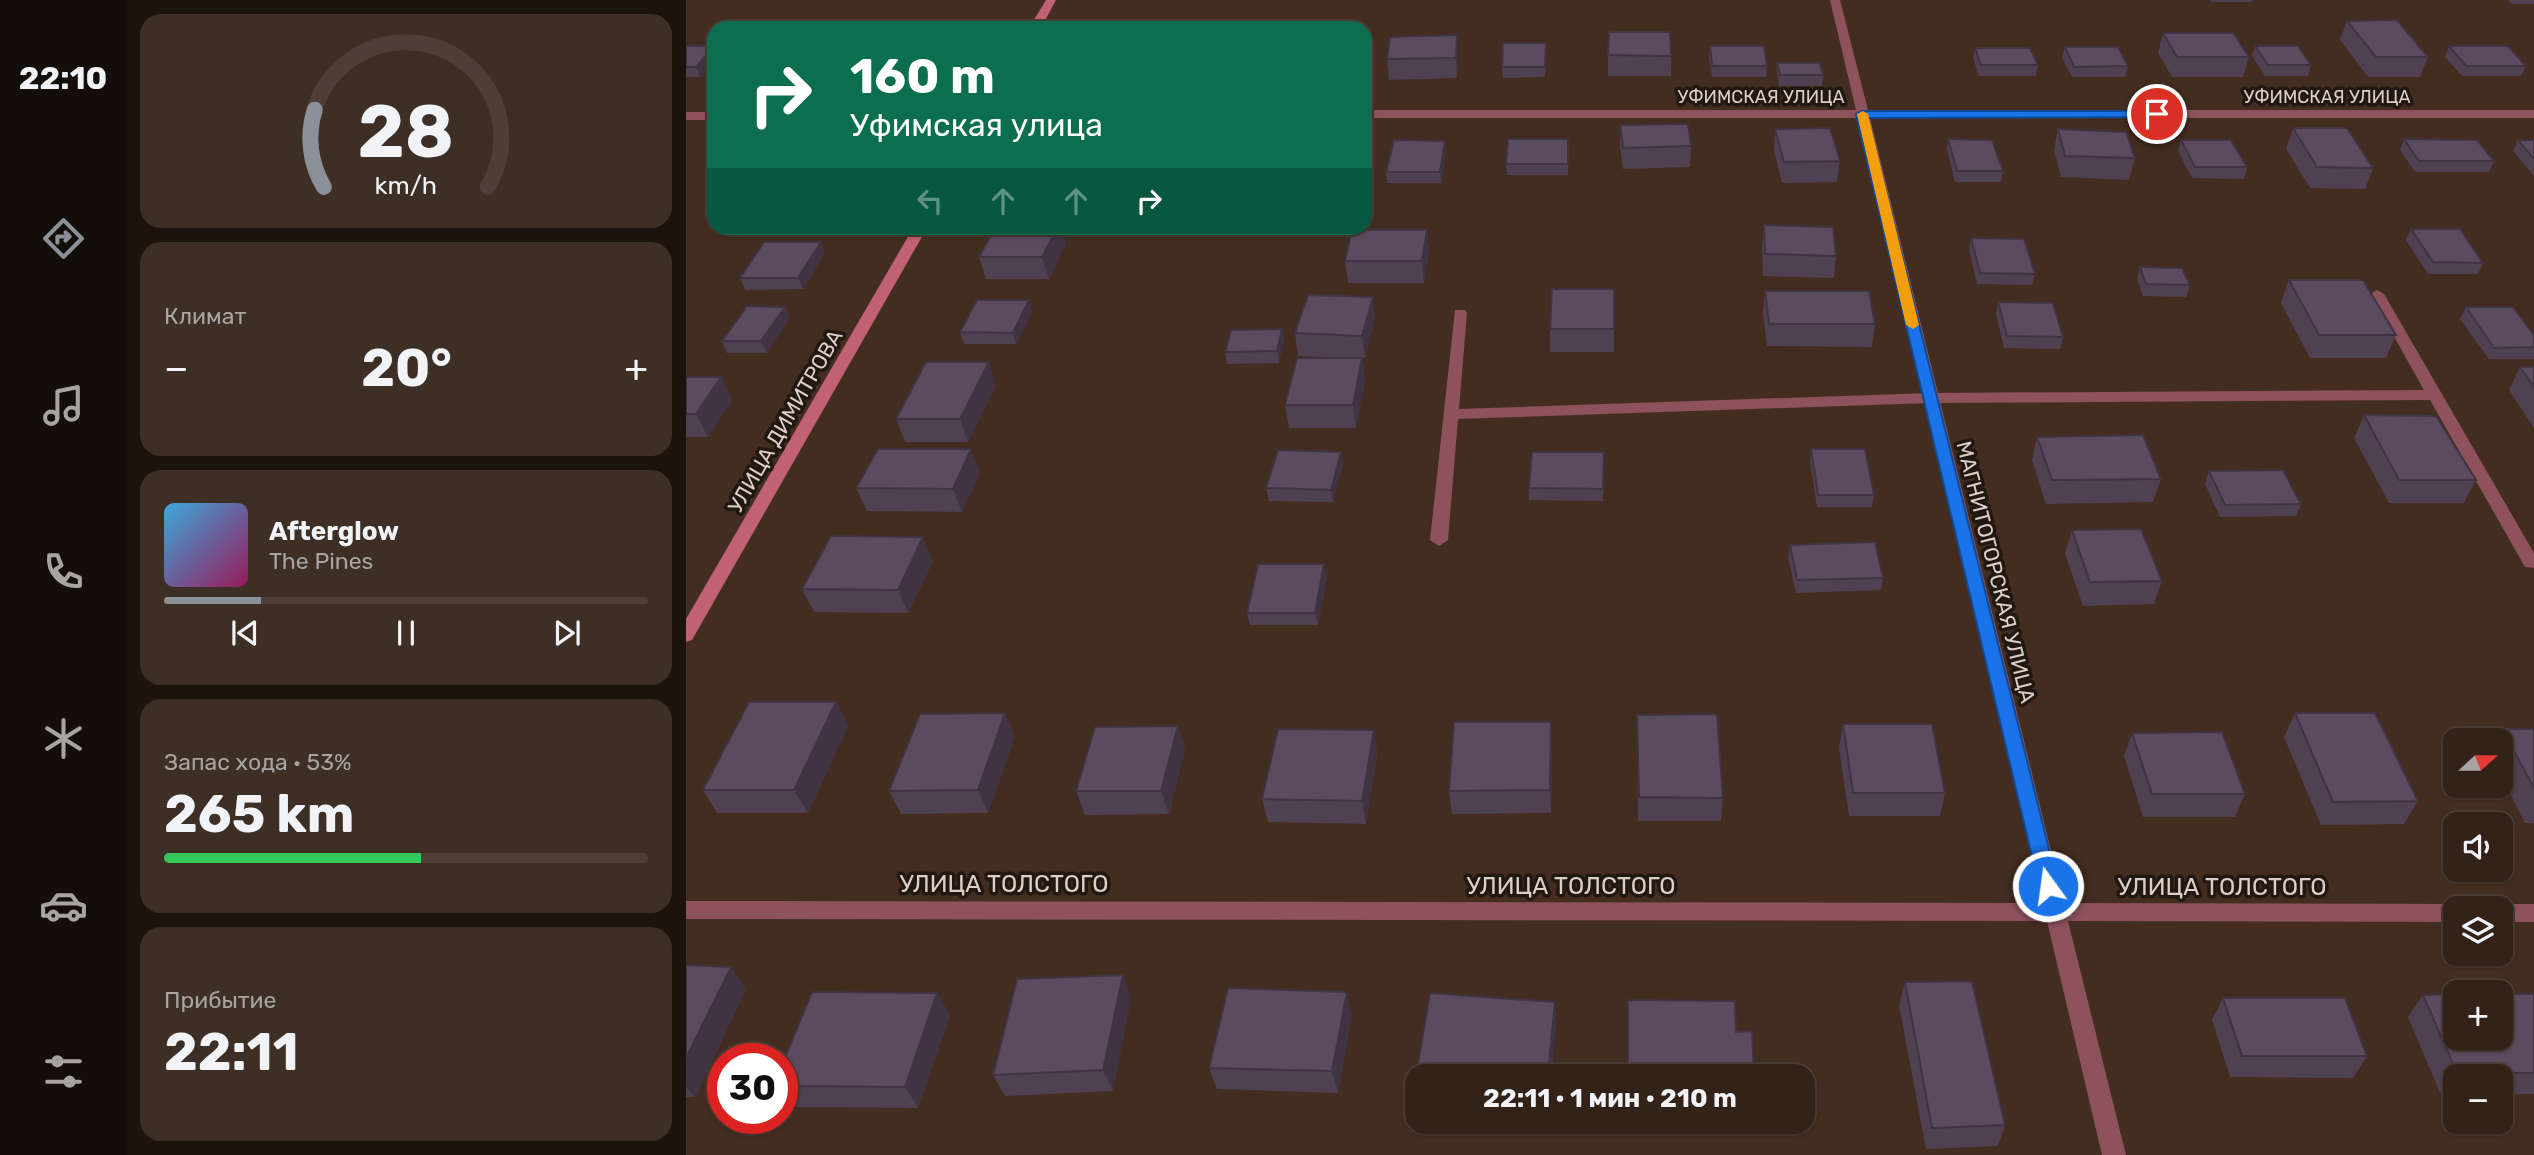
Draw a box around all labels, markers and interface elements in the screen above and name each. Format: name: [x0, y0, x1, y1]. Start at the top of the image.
text: 160 m: [850, 47, 995, 105]
icon: right: [735, 49, 826, 140]
text: 22:10: [19, 59, 107, 97]
pin: [2127, 84, 2187, 144]
street label: УФИМСКАЯ УЛИЦА: [1678, 86, 1844, 108]
street label: УФИМСКАЯ УЛИЦА: [2244, 86, 2410, 108]
text: 28: [358, 89, 454, 175]
icon: arrive: [2138, 95, 2176, 133]
text: Уфимская улица: [850, 106, 1103, 144]
text: km/h: [375, 171, 437, 200]
icon: left: [911, 182, 949, 220]
icon: ahead: [984, 182, 1022, 220]
icon: ahead: [1057, 182, 1095, 220]
icon: right: [1130, 182, 1168, 220]
icon: directions: [39, 214, 88, 263]
text: Климат: [164, 302, 246, 330]
street label: УЛИЦА ДИМИТРОВА: [722, 325, 848, 517]
text: 20°: [361, 337, 452, 399]
text: −: [164, 345, 189, 391]
text: +: [624, 345, 648, 391]
icon: music: [39, 381, 88, 430]
street label: МАГНИТОГОРСКАЯ УЛИЦА: [1951, 438, 2041, 706]
text: Afterglow: [269, 516, 399, 547]
icon: phone: [39, 547, 88, 596]
text: The Pines: [269, 547, 373, 575]
icon: previous: [226, 614, 264, 652]
icon: pause: [387, 614, 425, 652]
icon: next: [548, 614, 586, 652]
icon: climate: [39, 714, 88, 763]
north arrow: [2443, 728, 2513, 798]
map controls: [2443, 728, 2513, 1134]
text: Запас хода · 53%: [164, 748, 352, 776]
text: 265 km: [164, 783, 354, 845]
button: sound: [2443, 812, 2513, 882]
position arrow: [2011, 849, 2085, 923]
street label: УЛИЦА ТОЛСТОГО: [899, 870, 1109, 898]
street label: УЛИЦА ТОЛСТОГО: [1466, 872, 1676, 900]
street label: УЛИЦА ТОЛСТОГО: [2117, 873, 2327, 901]
icon: car: [39, 881, 88, 930]
button: layers: [2443, 896, 2513, 966]
button: +: [2443, 980, 2513, 1050]
text: Прибытие: [164, 986, 276, 1014]
text: 22:11: [164, 1021, 298, 1083]
speed limit sign: 30: [707, 1043, 798, 1134]
icon: filters: [39, 1047, 88, 1096]
button: −: [2443, 1064, 2513, 1134]
text: 22:11 · 1 мин · 210 m: [1483, 1083, 1737, 1114]

